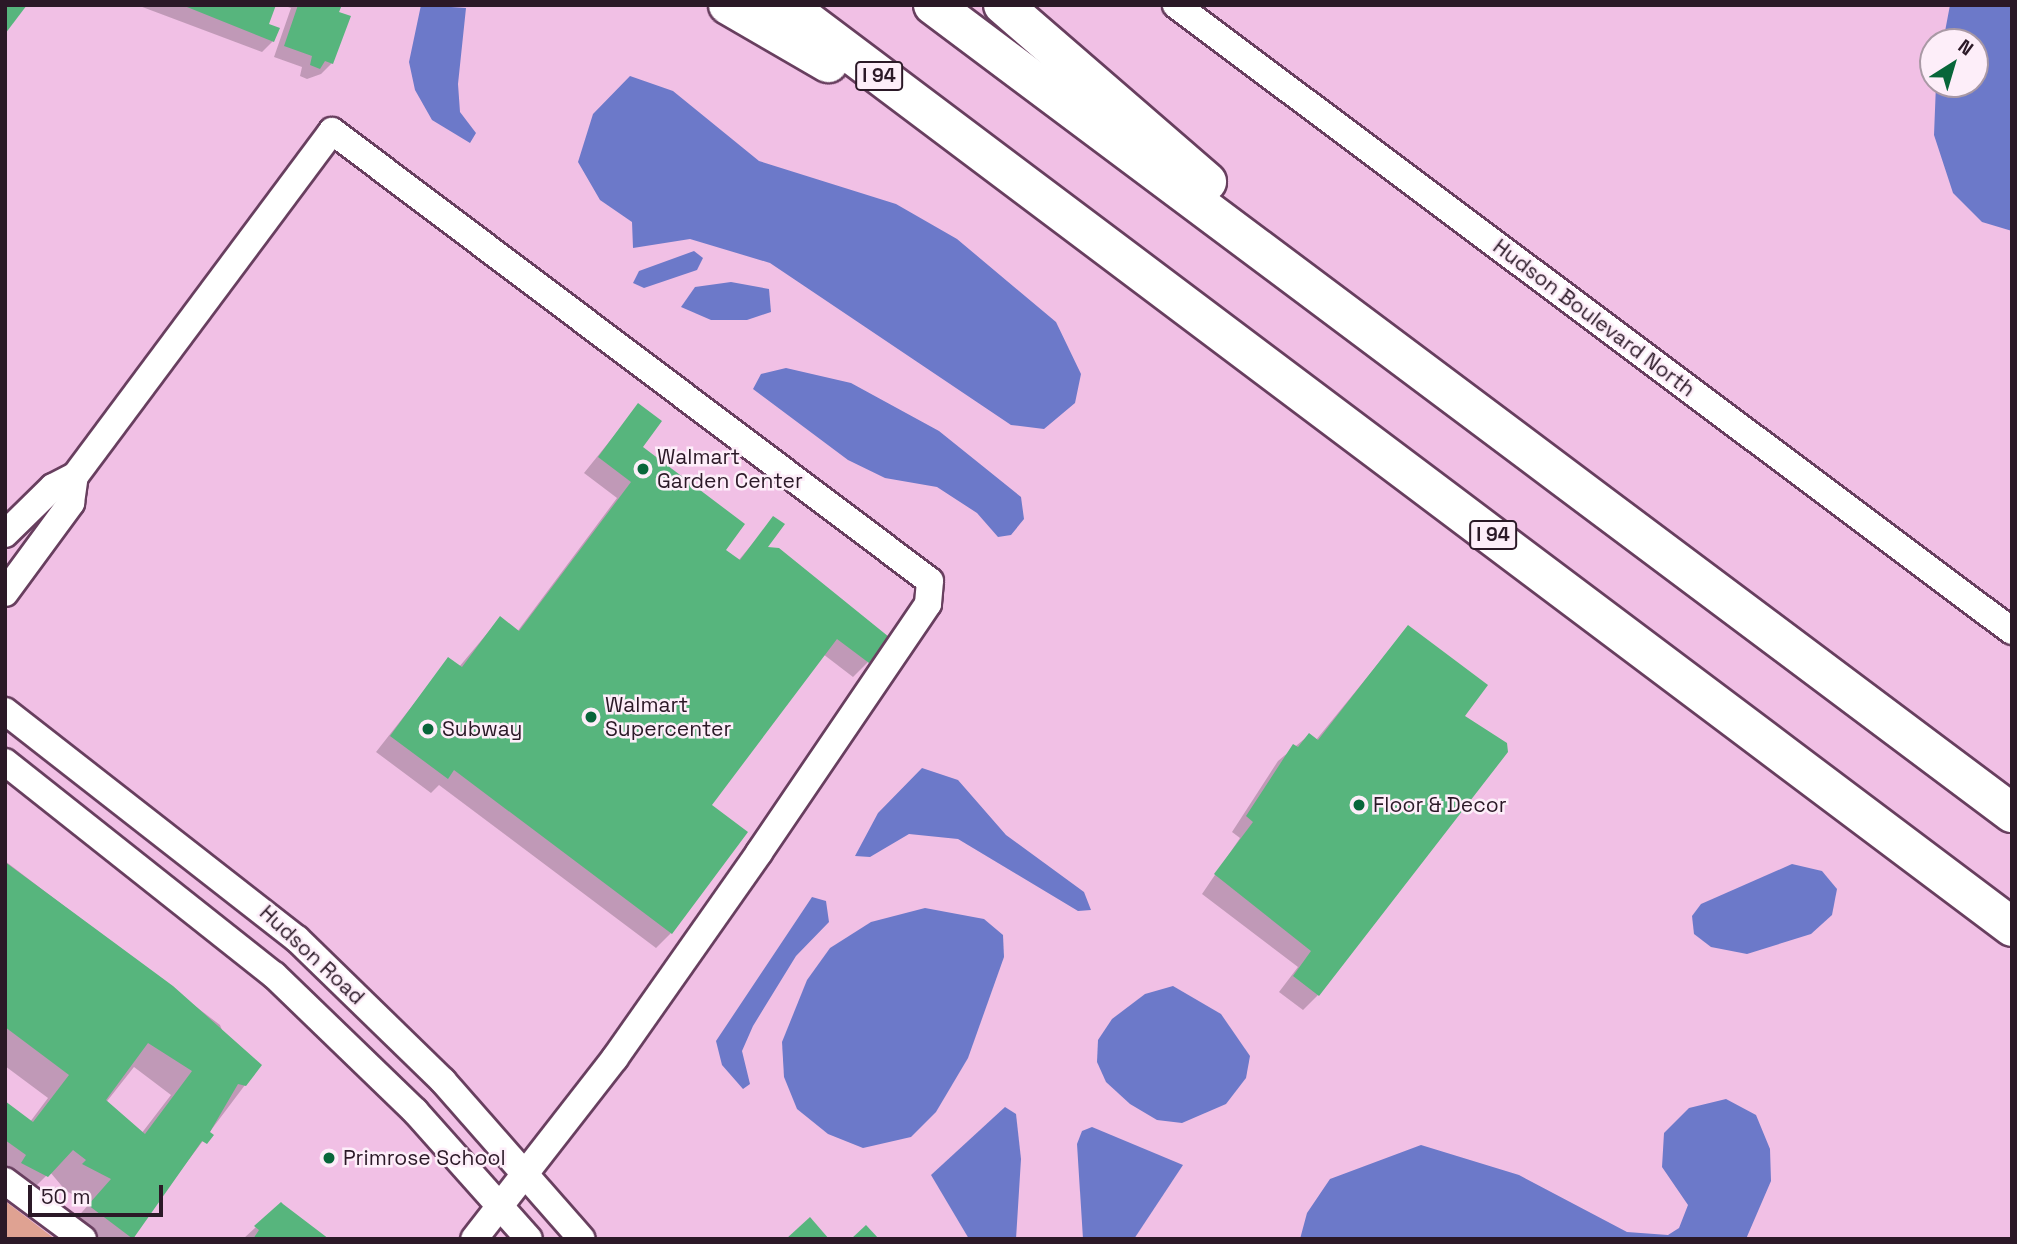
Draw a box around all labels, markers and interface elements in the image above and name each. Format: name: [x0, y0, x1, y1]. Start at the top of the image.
north arrow: [1919, 28, 1989, 98]
text: N: [1953, 34, 1978, 61]
road number: I 94: [854, 60, 903, 92]
street label: Hudson Boulevard North: [1488, 234, 1700, 402]
place label: Walmart Garden Center: [657, 444, 803, 494]
marker: Walmart Garden Center: [635, 461, 651, 477]
road number: I 94: [1468, 520, 1518, 550]
place label: Walmart Supercenter: [605, 692, 731, 742]
marker: Walmart Supercenter: [583, 709, 599, 725]
place label: Subway: [442, 716, 522, 742]
marker: Subway: [420, 721, 436, 737]
place label: Floor & Decor: [1373, 792, 1507, 818]
marker: Floor & Decor: [1351, 797, 1367, 813]
street label: Hudson Road: [254, 900, 370, 1010]
place label: Primrose School: [343, 1145, 506, 1171]
marker: Primrose School: [321, 1150, 337, 1166]
scale bar: [32, 1170, 166, 1214]
text: 50 m: [41, 1183, 91, 1210]

